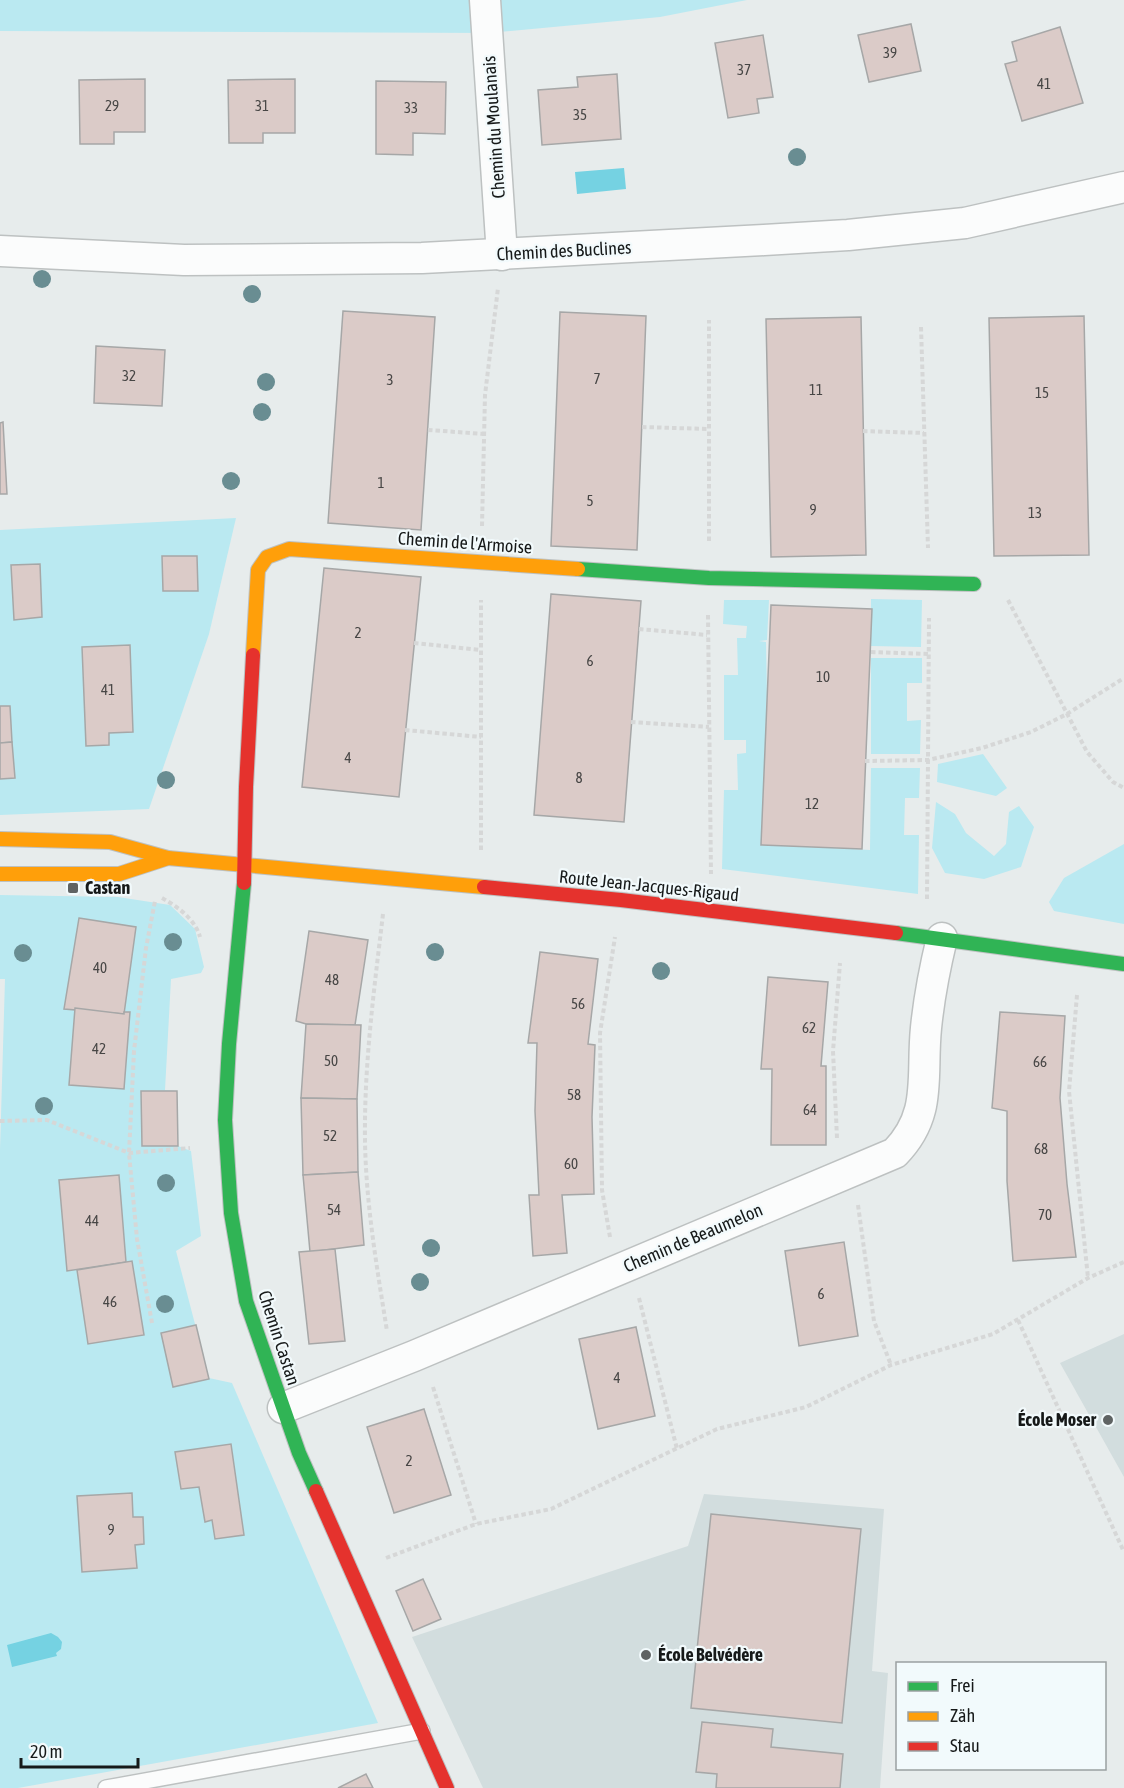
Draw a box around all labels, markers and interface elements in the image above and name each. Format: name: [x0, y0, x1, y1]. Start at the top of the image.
house number: 39: [883, 44, 897, 61]
street label: Chemin du Moulanais: [478, 55, 509, 199]
house number: 37: [737, 61, 751, 78]
house number: 41: [1037, 75, 1051, 92]
house number: 29: [105, 97, 119, 114]
house number: 31: [255, 97, 269, 114]
house number: 33: [404, 99, 418, 116]
house number: 35: [573, 106, 587, 123]
street label: Chemin des Buclines: [496, 236, 632, 265]
house number: 32: [122, 367, 136, 384]
house number: 7: [593, 370, 601, 387]
house number: 3: [386, 371, 394, 388]
house number: 11: [809, 381, 823, 398]
house number: 15: [1035, 384, 1049, 401]
house number: 1: [377, 474, 385, 491]
house number: 5: [586, 492, 594, 509]
house number: 9: [809, 501, 817, 518]
house number: 13: [1028, 504, 1042, 521]
street label: Chemin de l'Armoise: [397, 527, 533, 558]
house number: 2: [354, 624, 362, 641]
house number: 6: [586, 652, 594, 669]
house number: 10: [816, 668, 830, 685]
house number: 41: [101, 681, 115, 698]
house number: 4: [344, 749, 352, 766]
house number: 8: [575, 769, 583, 786]
house number: 12: [805, 795, 819, 812]
street label: Route Jean-Jacques-Rigaud: [558, 866, 740, 905]
place label: Castan: [85, 877, 130, 898]
marker: Castan: [66, 881, 80, 895]
house number: 40: [93, 959, 107, 976]
house number: 48: [325, 971, 339, 988]
house number: 56: [571, 995, 585, 1012]
house number: 62: [802, 1019, 816, 1036]
house number: 42: [92, 1040, 106, 1057]
house number: 50: [324, 1052, 338, 1069]
house number: 66: [1033, 1053, 1047, 1070]
house number: 58: [567, 1086, 581, 1103]
house number: 64: [803, 1101, 817, 1118]
house number: 52: [323, 1127, 337, 1144]
house number: 68: [1034, 1140, 1048, 1157]
house number: 60: [564, 1155, 578, 1172]
street label: Chemin de Beaumelon: [620, 1199, 766, 1276]
house number: 54: [327, 1201, 341, 1218]
house number: 70: [1038, 1206, 1052, 1223]
house number: 44: [85, 1212, 99, 1229]
house number: 6: [817, 1285, 825, 1302]
street label: Chemin Castan: [254, 1288, 305, 1388]
house number: 46: [103, 1293, 117, 1310]
house number: 4: [613, 1369, 621, 1386]
place label: École Moser: [1018, 1409, 1097, 1430]
marker: École Moser: [1101, 1413, 1115, 1427]
house number: 2: [405, 1452, 413, 1469]
house number: 9: [107, 1521, 115, 1538]
place label: École Belvédère: [658, 1644, 763, 1665]
marker: École Belvédère: [639, 1648, 653, 1662]
legend: [896, 1662, 1106, 1770]
text: Frei: [950, 1675, 975, 1696]
text: Zäh: [950, 1705, 975, 1726]
scale bar: [21, 1731, 138, 1769]
text: Stau: [950, 1735, 980, 1756]
text: 20 m: [30, 1741, 62, 1762]

